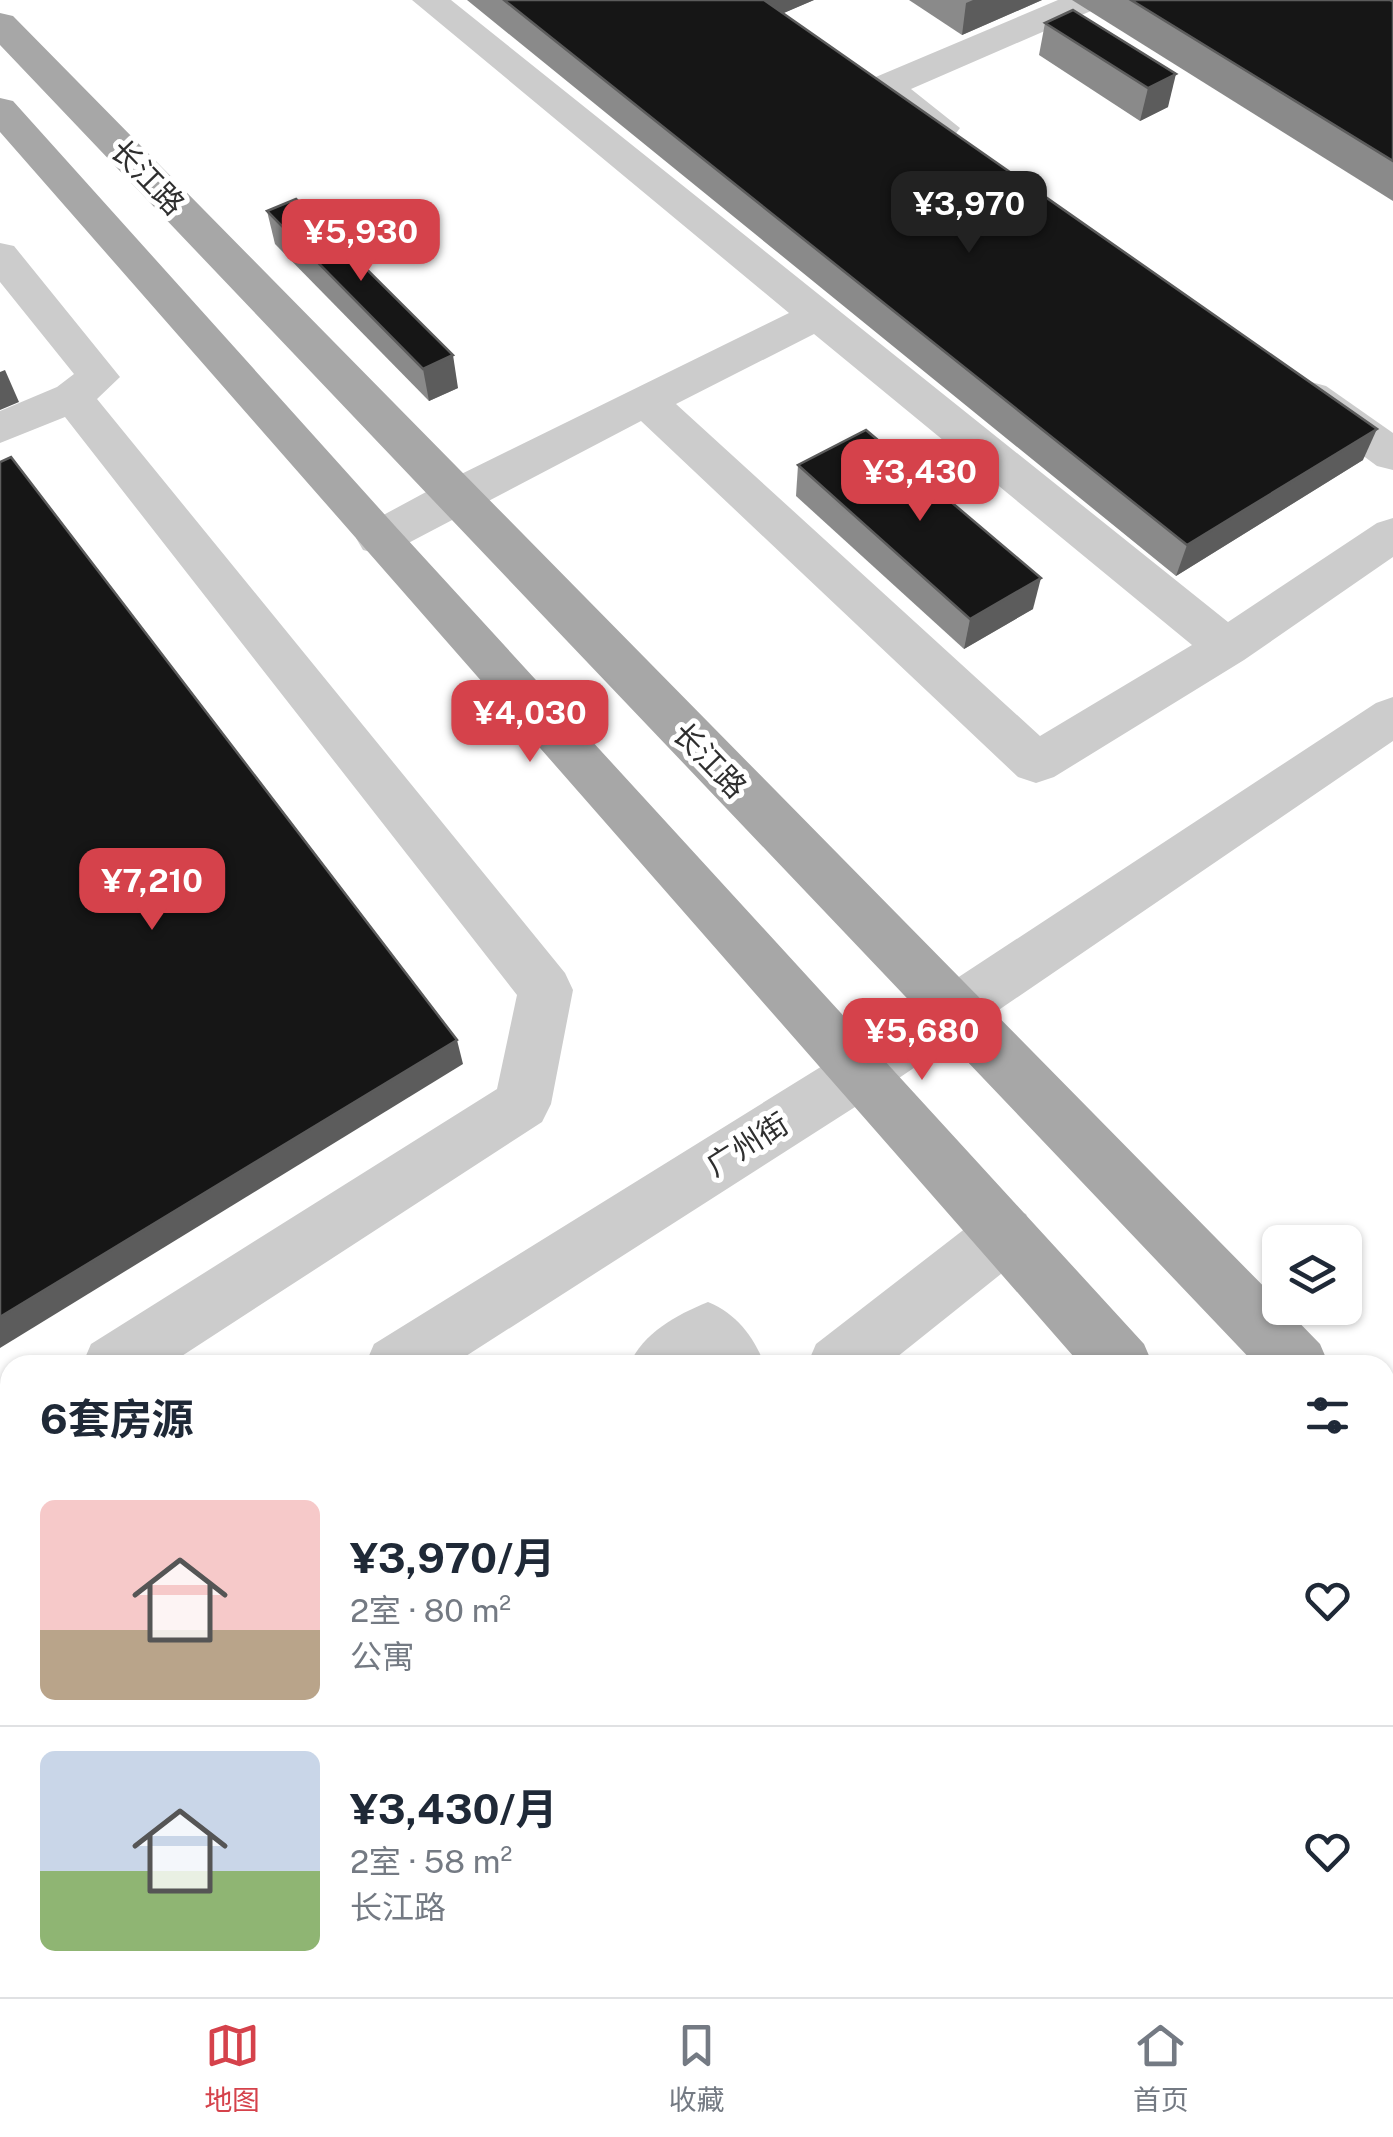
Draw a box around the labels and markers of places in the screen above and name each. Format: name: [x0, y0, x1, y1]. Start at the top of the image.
pin: ¥3,970: [888, 171, 1050, 256]
pin: ¥5,930: [280, 199, 442, 284]
pin: ¥3,430: [839, 439, 1001, 524]
pin: ¥4,030: [449, 680, 611, 765]
pin: ¥7,210: [71, 848, 233, 933]
pin: ¥5,680: [841, 998, 1003, 1083]

